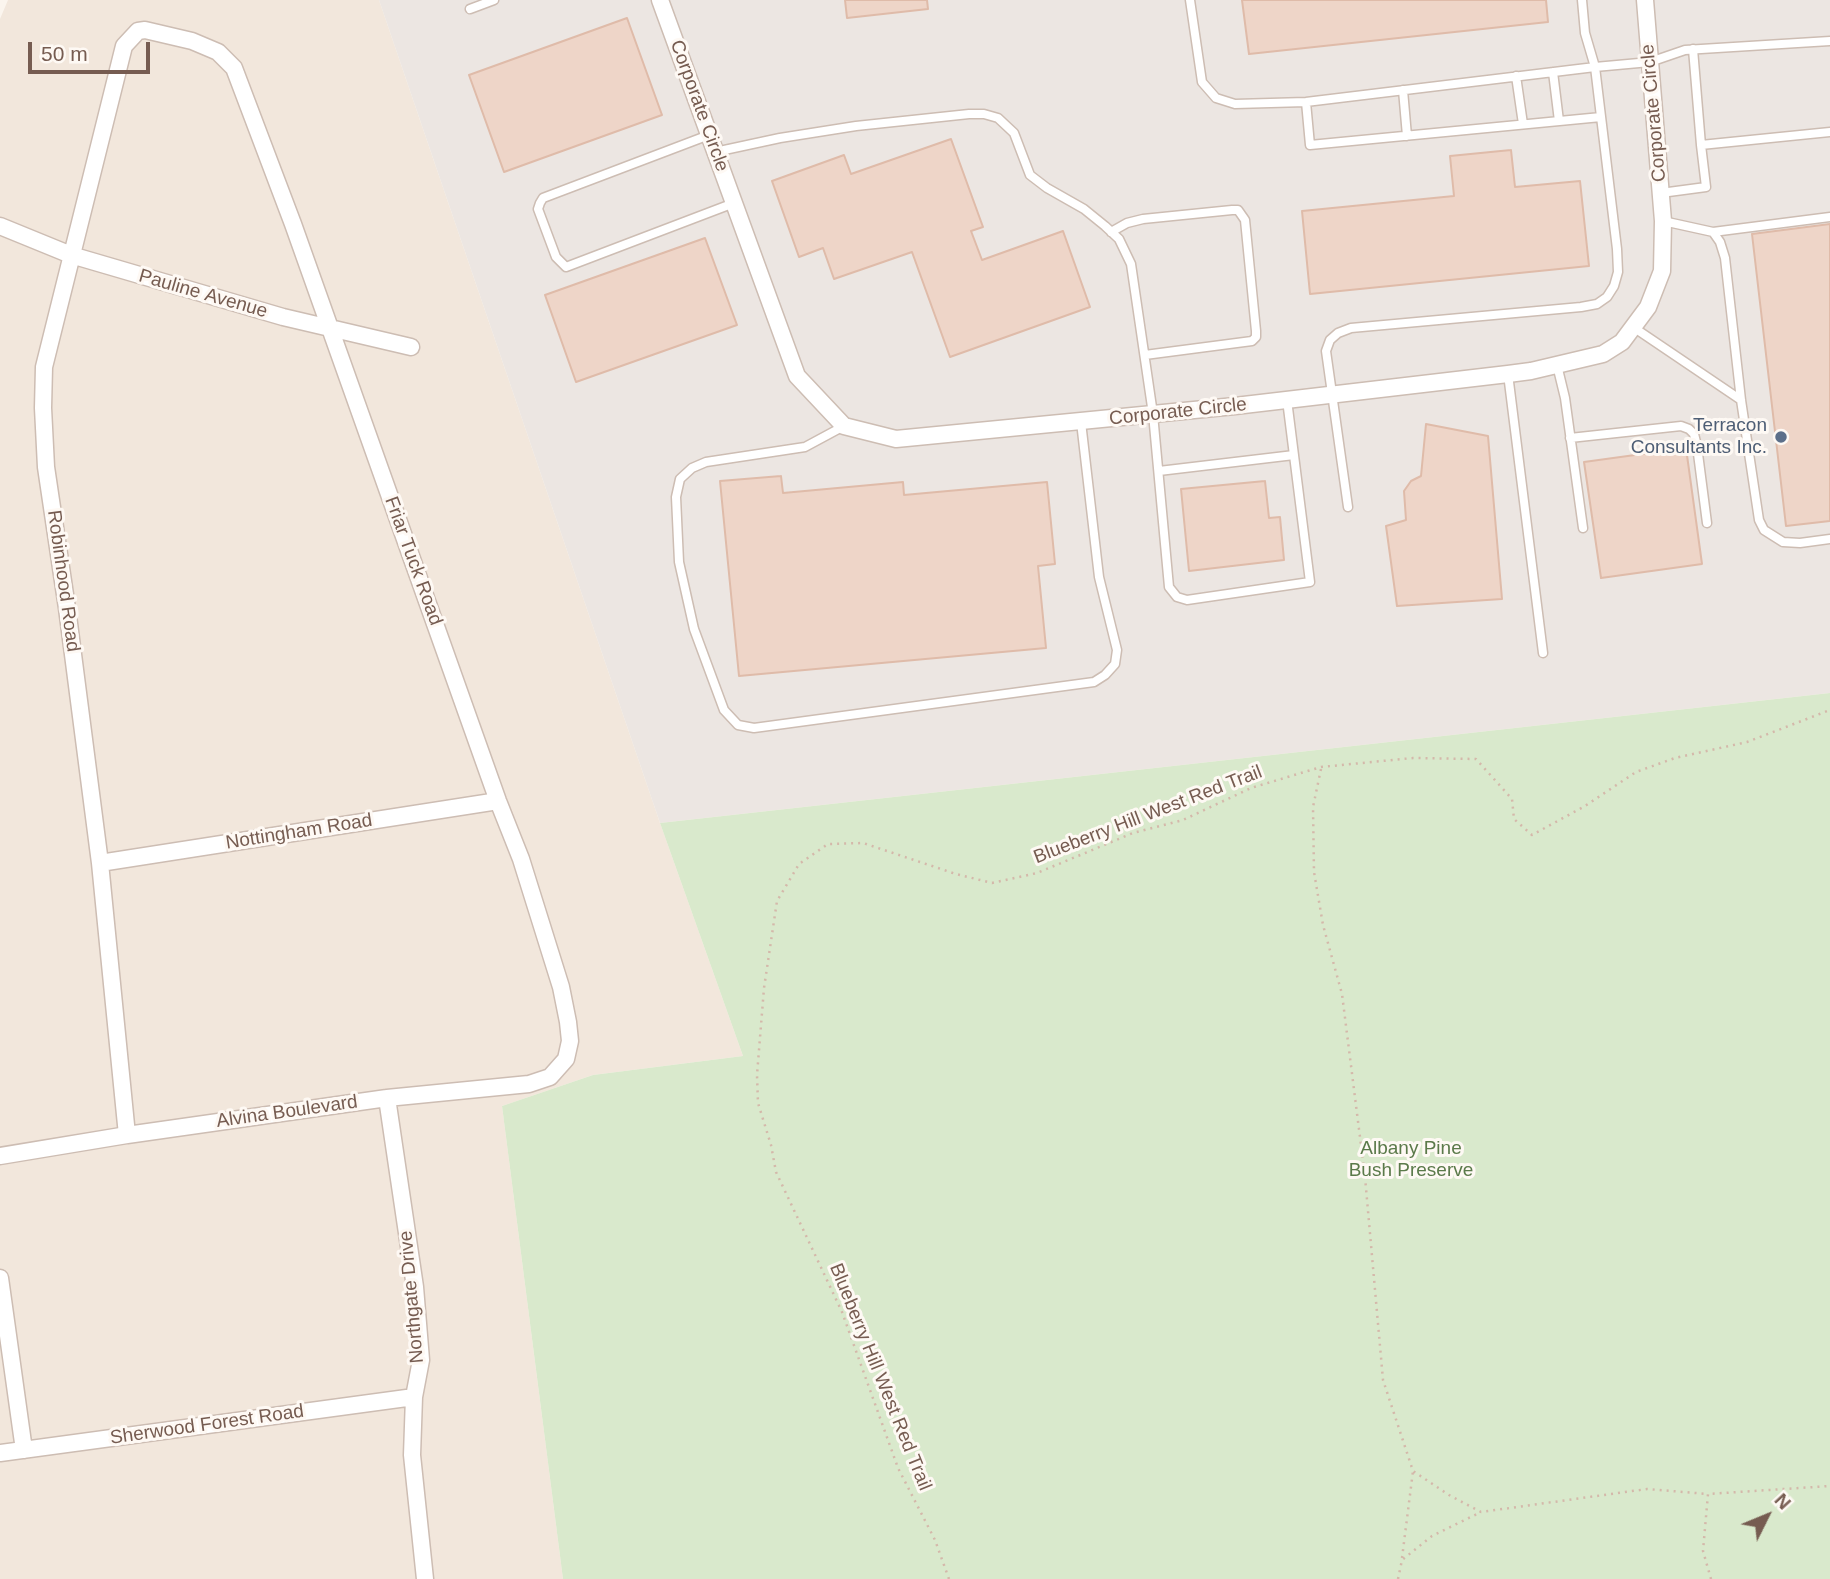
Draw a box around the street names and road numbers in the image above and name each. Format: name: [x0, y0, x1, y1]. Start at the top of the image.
street label: Corporate Circle: [665, 37, 733, 175]
street label: Corporate Circle: [1637, 43, 1671, 183]
street label: Pauline Avenue: [136, 265, 270, 323]
street label: Corporate Circle: [1108, 393, 1248, 431]
street label: Friar Tuck Road: [379, 493, 447, 629]
street label: Robinhood Road: [42, 509, 84, 653]
street label: Blueberry Hill West Red Trail: [1031, 761, 1265, 869]
street label: Nottingham Road: [224, 809, 374, 855]
street label: Alvina Boulevard: [215, 1091, 359, 1133]
street label: Northgate Drive: [395, 1230, 429, 1364]
street label: Blueberry Hill West Red Trail: [824, 1260, 936, 1494]
street label: Sherwood Forest Road: [109, 1400, 305, 1450]

